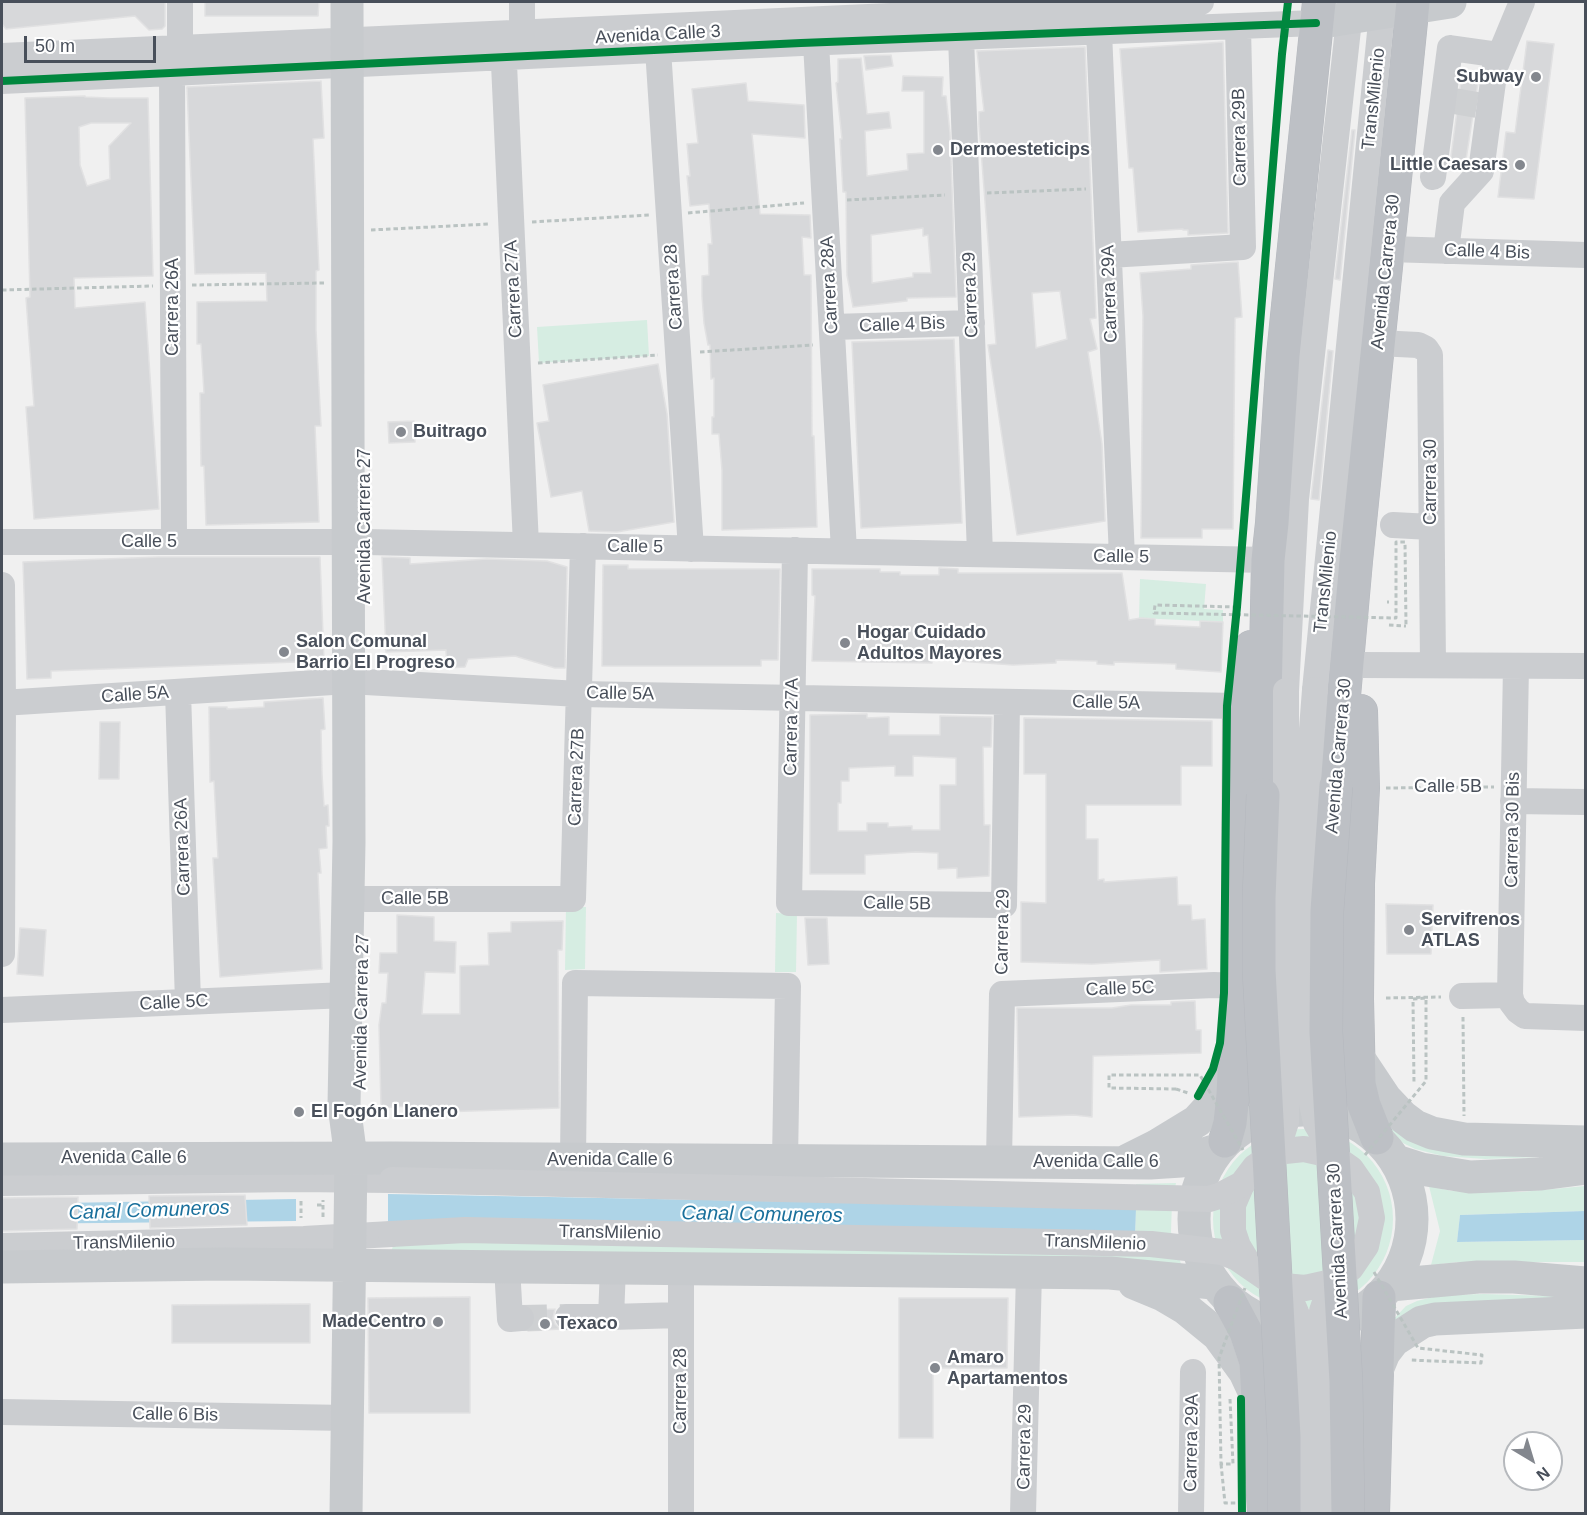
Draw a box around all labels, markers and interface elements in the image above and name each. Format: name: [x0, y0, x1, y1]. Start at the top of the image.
street label: Avenida Calle 3: [595, 21, 721, 49]
scale bar: [27, 24, 159, 62]
text: 50 m: [35, 36, 75, 56]
street label: TransMilenio: [1358, 47, 1390, 151]
place label: Subway: [1456, 66, 1524, 88]
marker: Subway: [1529, 70, 1543, 84]
street label: Carrera 29B: [1228, 88, 1252, 186]
place label: Dermoesteticips: [950, 139, 1090, 161]
marker: Dermoesteticips: [931, 143, 945, 157]
place label: Little Caesars: [1390, 154, 1508, 176]
marker: Little Caesars: [1513, 158, 1527, 172]
street label: Avenida Carrera 30: [1367, 193, 1405, 351]
street label: Carrera 28A: [817, 235, 843, 335]
street label: Carrera 27A: [501, 239, 527, 339]
street label: Calle 4 Bis: [1444, 240, 1530, 264]
street label: Carrera 28: [660, 243, 688, 331]
street label: Carrera 29A: [1097, 245, 1123, 343]
street label: Carrera 29: [959, 252, 983, 338]
street label: Carrera 26A: [162, 258, 184, 356]
street label: Calle 4 Bis: [859, 313, 945, 337]
place label: Buitrago: [413, 421, 487, 443]
marker: Buitrago: [394, 425, 408, 439]
street label: Carrera 30: [1420, 439, 1442, 525]
street label: Avenida Carrera 27: [354, 448, 376, 604]
street label: TransMilenio: [1310, 530, 1342, 634]
street label: Calle 5: [121, 531, 177, 553]
street label: Calle 5: [607, 536, 663, 558]
street label: Calle 5: [1093, 546, 1149, 568]
place label: Hogar Cuidado Adultos Mayores: [857, 622, 1002, 664]
place label: Salon Comunal Barrio El Progreso: [296, 631, 455, 674]
marker: Hogar Cuidado Adultos Mayores: [838, 636, 852, 650]
marker: Salon Comunal Barrio El Progreso: [277, 645, 291, 659]
street label: Avenida Carrera 30: [1321, 677, 1357, 835]
street label: Carrera 27A: [780, 678, 804, 776]
street label: Calle 5A: [100, 682, 170, 708]
street label: Calle 5A: [586, 683, 654, 705]
street label: Calle 5A: [1072, 692, 1140, 714]
street label: Carrera 27B: [564, 728, 590, 826]
street label: Carrera 30 Bis: [1501, 772, 1525, 888]
street label: Calle 5B: [1414, 776, 1482, 798]
street label: Carrera 26A: [170, 798, 196, 896]
street label: Calle 5B: [381, 888, 449, 910]
street label: Carrera 29: [991, 889, 1015, 975]
street label: Calle 5B: [863, 893, 931, 915]
place label: Servifrenos ATLAS: [1421, 909, 1520, 952]
marker: Servifrenos ATLAS: [1402, 923, 1416, 937]
street label: Avenida Carrera 27: [350, 934, 374, 1090]
street label: Calle 5C: [1085, 977, 1155, 1001]
street label: Calle 5C: [139, 990, 209, 1016]
place label: El Fogón Llanero: [311, 1101, 458, 1123]
marker: El Fogón Llanero: [292, 1105, 306, 1119]
street label: Avenida Calle 6: [61, 1147, 187, 1169]
street label: Avenida Calle 6: [547, 1149, 673, 1171]
street label: Avenida Calle 6: [1033, 1151, 1159, 1173]
street label: Avenida Carrera 30: [1323, 1163, 1353, 1319]
water label: Canal Comuneros: [68, 1196, 230, 1226]
water label: Canal Comuneros: [681, 1202, 843, 1228]
street label: TransMilenio: [559, 1221, 661, 1245]
street label: TransMilenio: [1043, 1230, 1147, 1256]
street label: TransMilenio: [73, 1231, 175, 1255]
place label: MadeCentro: [322, 1311, 426, 1333]
place label: Texaco: [557, 1313, 618, 1335]
marker: MadeCentro: [431, 1315, 445, 1329]
marker: Texaco: [538, 1317, 552, 1331]
place label: Amaro Apartamentos: [947, 1347, 1068, 1390]
street label: Carrera 28: [670, 1348, 692, 1434]
marker: Amaro Apartamentos: [928, 1361, 942, 1375]
street label: Carrera 29A: [1180, 1394, 1204, 1492]
street label: Calle 6 Bis: [132, 1403, 218, 1427]
street label: Carrera 29: [1013, 1404, 1037, 1490]
north arrow: [1503, 1431, 1563, 1491]
text: N: [1533, 1464, 1553, 1484]

